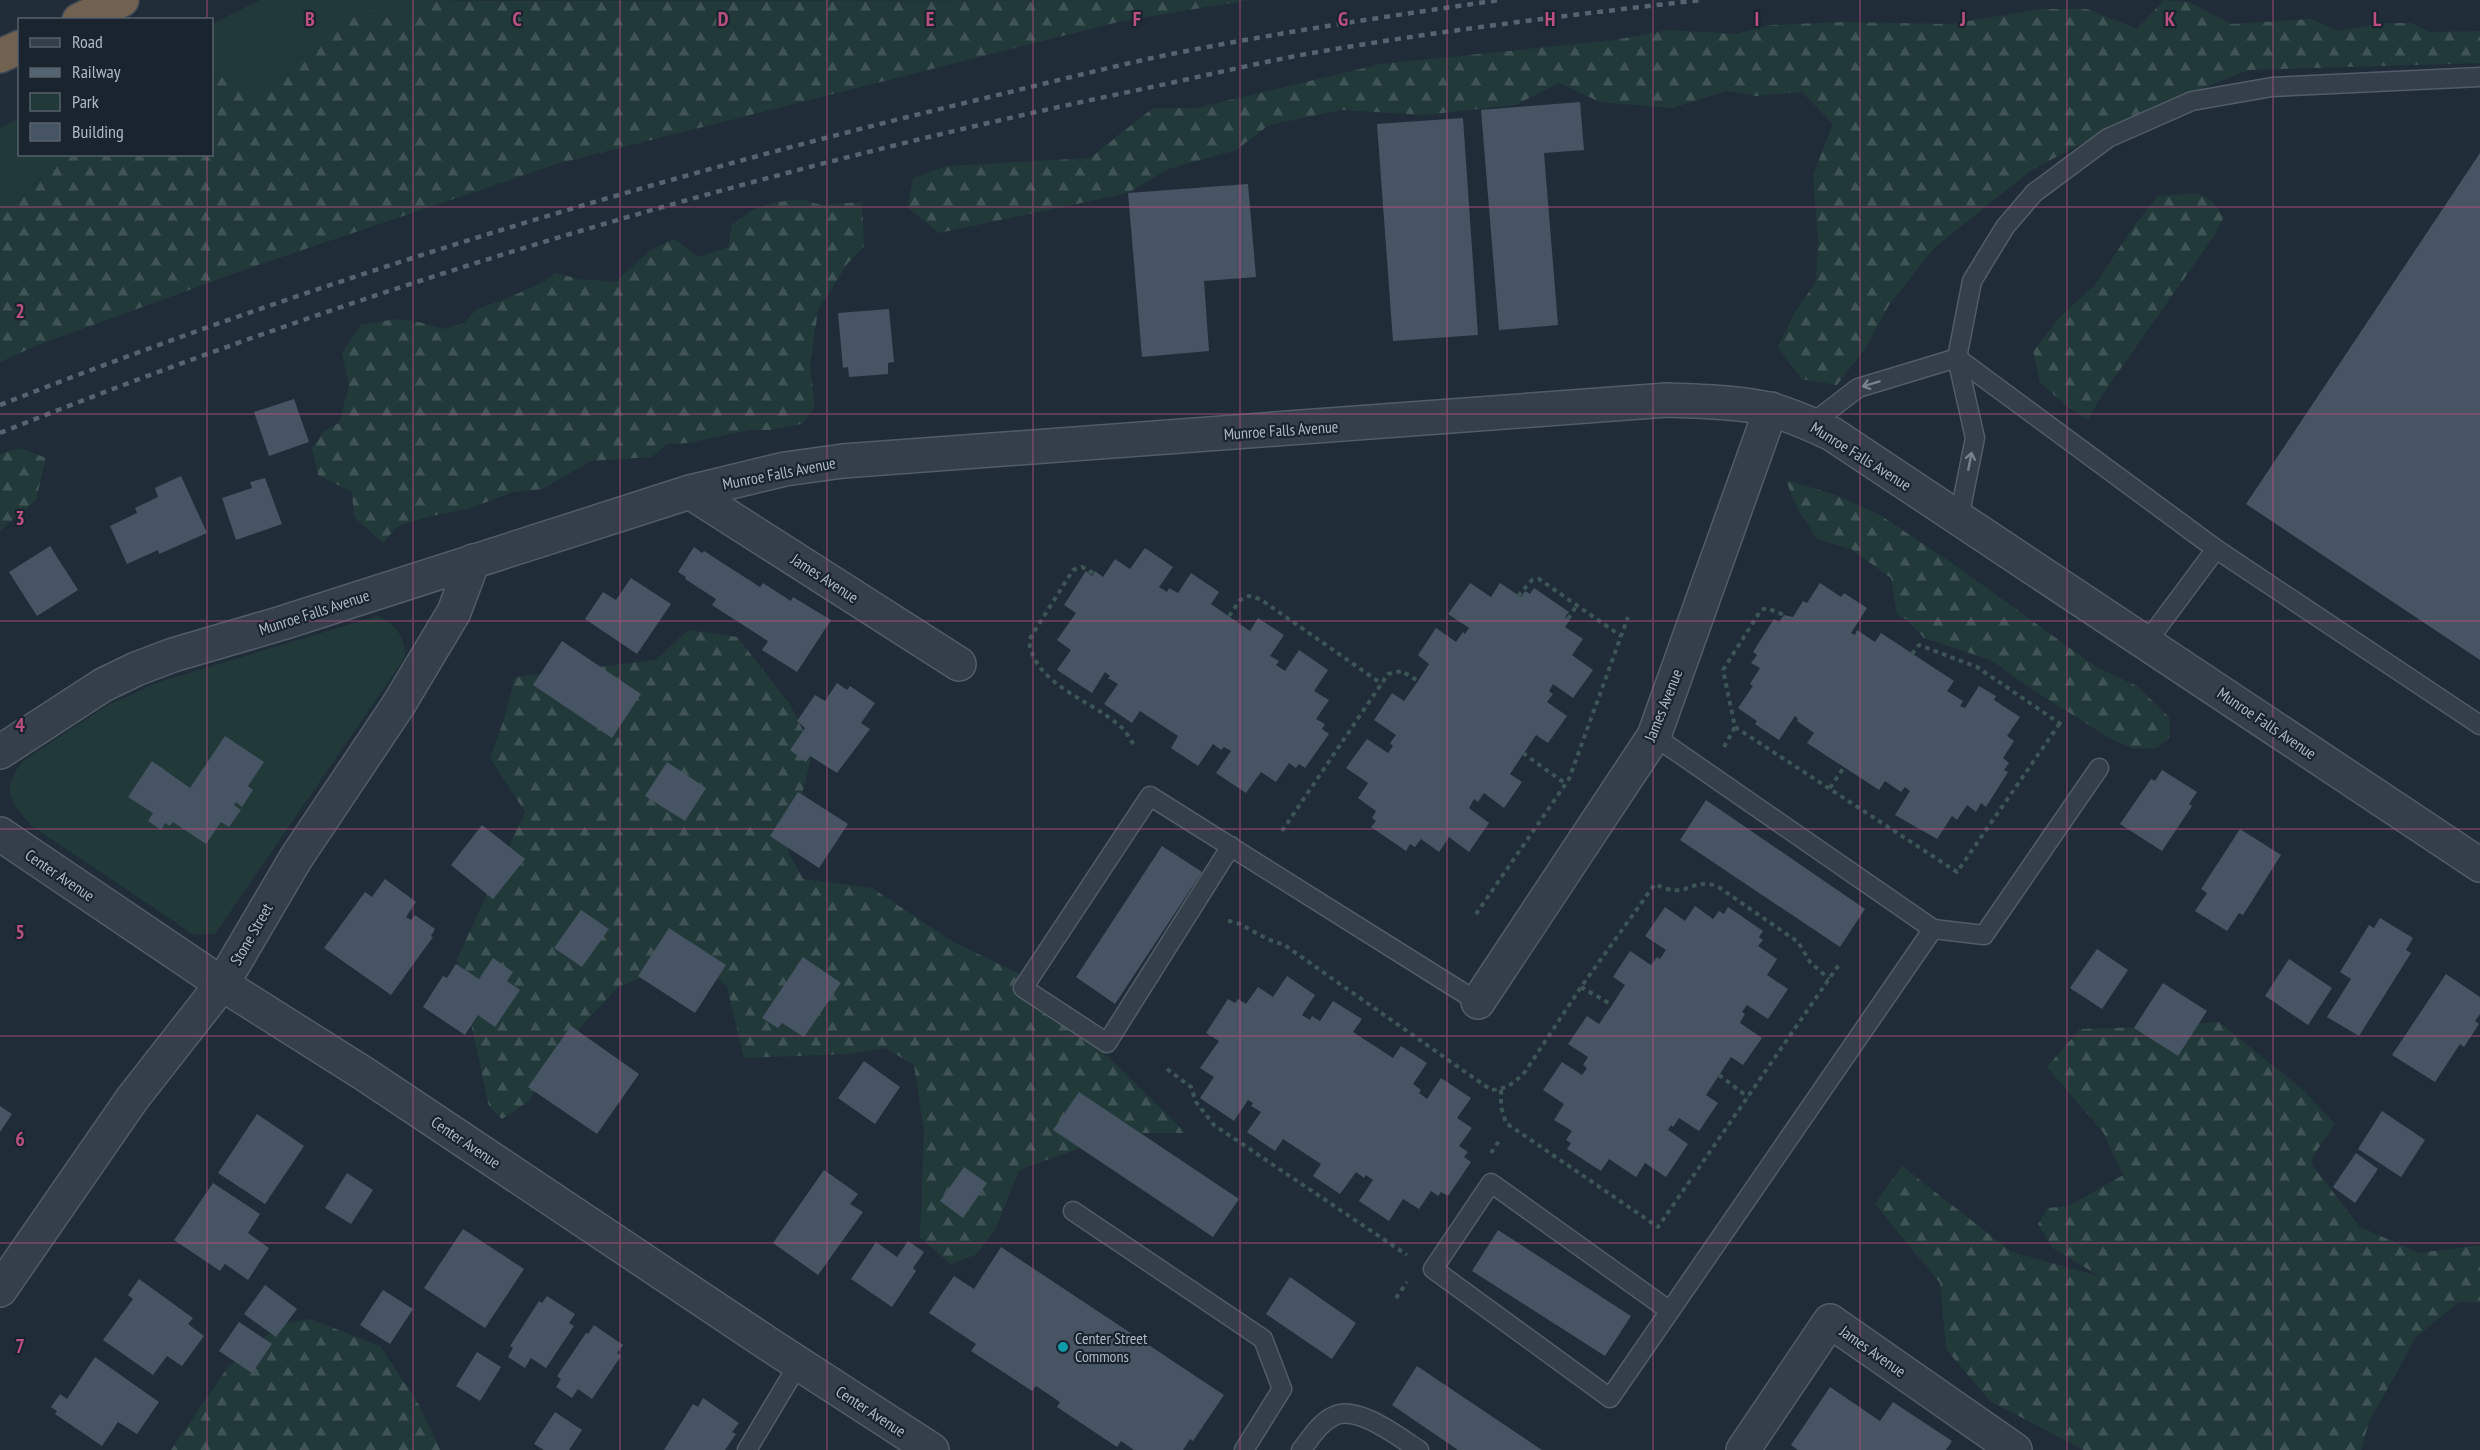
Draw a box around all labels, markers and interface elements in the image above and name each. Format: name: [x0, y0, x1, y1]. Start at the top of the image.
text: B: [305, 6, 315, 32]
text: C: [512, 6, 522, 32]
text: D: [718, 6, 729, 32]
text: E: [926, 6, 934, 32]
text: F: [1133, 6, 1141, 32]
text: G: [1338, 6, 1348, 32]
text: H: [1545, 6, 1555, 32]
text: I: [1755, 6, 1759, 32]
text: J: [1959, 6, 1966, 32]
text: K: [2165, 6, 2176, 32]
text: L: [2373, 6, 2382, 32]
legend: [18, 18, 213, 156]
text: Road: [72, 30, 103, 53]
text: Railway: [72, 60, 121, 83]
text: Park: [72, 90, 99, 113]
text: Building: [72, 120, 124, 143]
text: 2: [15, 298, 25, 324]
one-way arrow: [1862, 379, 1881, 390]
street label: Munroe Falls Avenue: [1223, 416, 1339, 444]
street label: Munroe Falls Avenue: [1807, 417, 1915, 495]
one-way arrow: [1965, 451, 1976, 471]
street label: Munroe Falls Avenue: [721, 452, 837, 494]
text: 3: [15, 505, 25, 531]
street label: James Avenue: [787, 548, 862, 607]
street label: Munroe Falls Avenue: [256, 585, 372, 639]
street label: James Avenue: [1639, 666, 1687, 745]
street label: Munroe Falls Avenue: [2214, 683, 2320, 763]
text: 4: [15, 712, 25, 738]
street label: Center Avenue: [22, 845, 98, 905]
street label: Stone Street: [225, 899, 277, 969]
text: 5: [15, 919, 25, 945]
street label: Center Avenue: [428, 1112, 504, 1172]
text: 6: [15, 1126, 25, 1152]
street label: James Avenue: [1835, 1320, 1910, 1381]
place label: Center Street Commons: [1075, 1328, 1148, 1366]
text: 7: [15, 1333, 25, 1359]
marker: Center Street Commons: [1056, 1340, 1070, 1354]
street label: Center Avenue: [832, 1381, 910, 1441]

